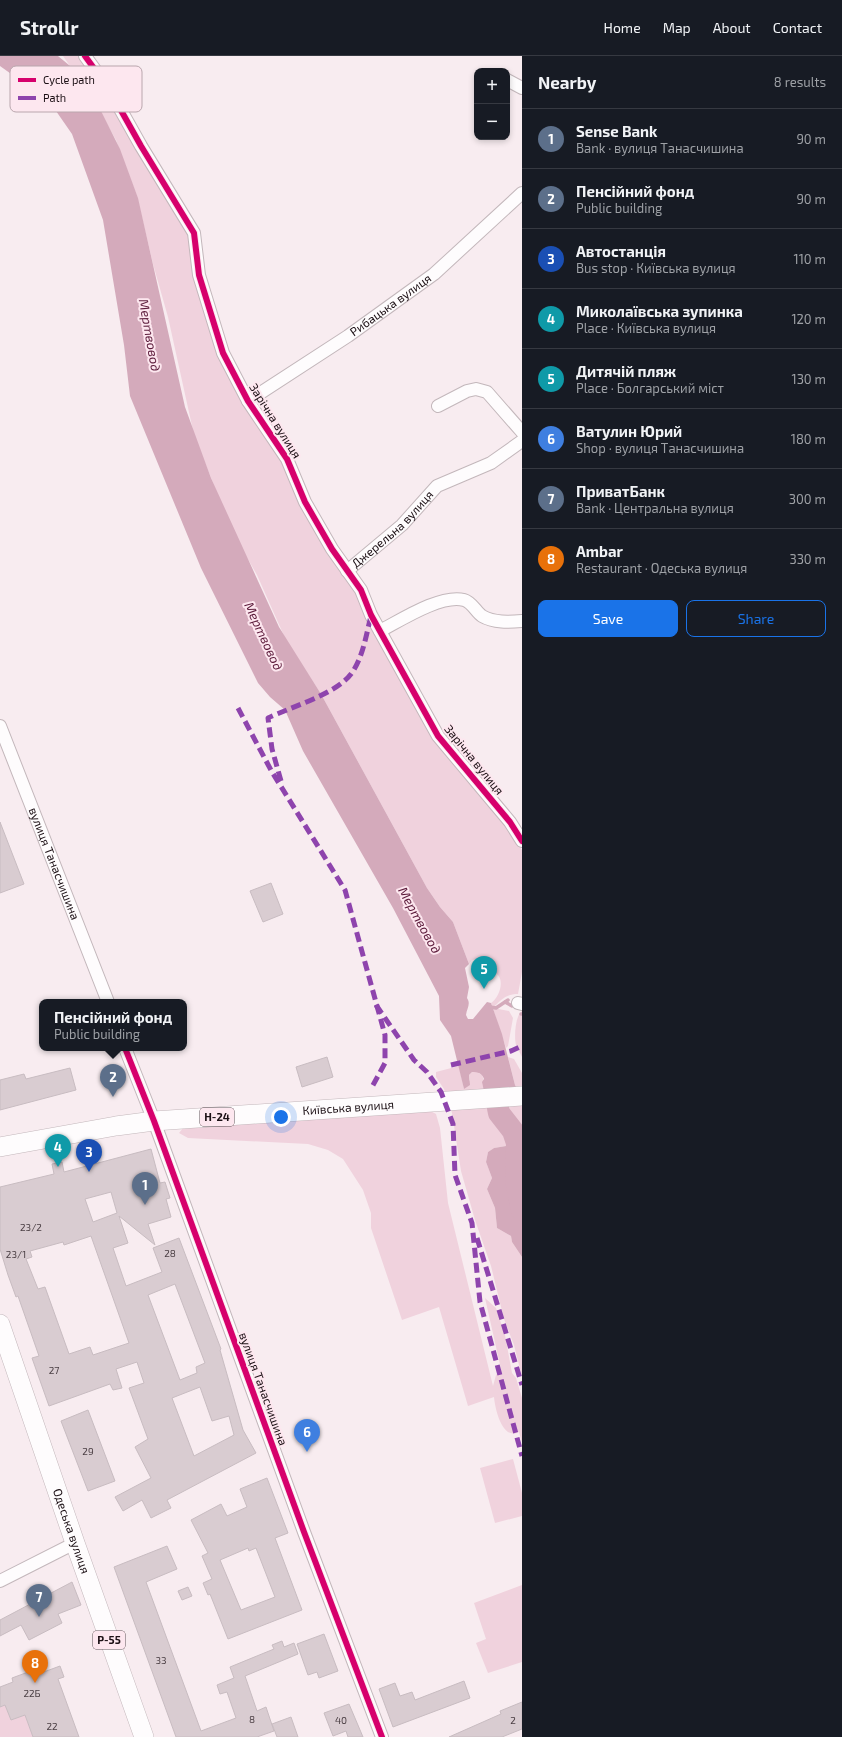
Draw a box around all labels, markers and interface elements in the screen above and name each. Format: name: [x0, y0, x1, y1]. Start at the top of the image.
text: Strollr: [20, 16, 79, 39]
text: Home: [604, 19, 641, 36]
text: Map: [663, 19, 691, 36]
text: About: [713, 19, 751, 36]
text: Contact: [773, 19, 822, 36]
legend: [10, 66, 142, 112]
map controls: [474, 68, 510, 140]
button: +: [474, 68, 510, 104]
text: Nearby: [538, 72, 596, 92]
text: Cycle path: [43, 73, 95, 86]
text: 8 results: [774, 74, 826, 90]
text: Path: [43, 91, 66, 104]
button: −: [474, 104, 510, 140]
text: Sense Bank: [576, 122, 657, 140]
text: 1: [548, 131, 554, 147]
text: 90 m: [796, 131, 826, 147]
text: Bank · вулиця Танасчишина: [576, 140, 744, 156]
text: Пенсійний фонд: [576, 182, 694, 200]
text: 2: [547, 191, 555, 207]
text: 90 m: [796, 191, 826, 207]
text: Public building: [576, 200, 662, 216]
text: Автостанція: [576, 242, 666, 260]
text: 3: [547, 251, 555, 267]
text: 110 m: [794, 251, 826, 267]
text: Bus stop · Київська вулиця: [576, 260, 736, 276]
street label: Рибацька вулиця: [347, 270, 434, 338]
water label: Мертвовод: [136, 297, 164, 373]
text: Миколаївська зупинка: [576, 302, 743, 320]
text: 4: [547, 311, 555, 327]
text: 120 m: [791, 311, 826, 327]
text: Place · Київська вулиця: [576, 320, 716, 336]
text: Дитячій пляж: [576, 362, 676, 380]
text: 5: [547, 371, 555, 387]
text: 130 m: [791, 371, 826, 387]
street label: Зарічна вулиця: [246, 380, 305, 461]
text: Place · Болгарський міст: [576, 380, 724, 396]
text: Ватулин Юрий: [576, 422, 682, 440]
text: 6: [547, 431, 555, 447]
text: 180 m: [791, 431, 826, 447]
text: Shop · вулиця Танасчишина: [576, 440, 744, 456]
text: ПриватБанк: [576, 482, 665, 500]
street label: Джерельна вулиця: [348, 487, 436, 570]
text: 7: [548, 491, 554, 507]
text: 300 m: [789, 491, 826, 507]
text: Bank · Центральна вулиця: [576, 500, 734, 516]
text: Ambar: [576, 542, 623, 560]
text: 8: [547, 551, 555, 567]
text: 330 m: [789, 551, 826, 567]
text: Restaurant · Одеська вулиця: [576, 560, 747, 576]
water label: Мертвовод: [241, 599, 287, 673]
button: Save: [538, 600, 678, 637]
button: Share: [686, 600, 826, 637]
street label: Зарічна вулиця: [442, 722, 507, 798]
street label: вулиця Танасчишина: [27, 805, 83, 922]
water label: Мертвовод: [395, 884, 445, 956]
pin: 5: [471, 956, 497, 989]
popup: [39, 999, 187, 1051]
text: Пенсійний фонд: [54, 1008, 172, 1026]
text: Public building: [54, 1026, 140, 1042]
pin: 2: [100, 1064, 126, 1097]
street label: Київська вулиця: [302, 1097, 395, 1117]
your location: [271, 1107, 291, 1127]
road number: Н-24: [200, 1108, 234, 1126]
pin: 4: [45, 1134, 71, 1167]
pin: 3: [76, 1139, 102, 1172]
pin: 1: [132, 1172, 158, 1205]
house number: 23/2: [20, 1221, 42, 1233]
house number: 28: [164, 1247, 176, 1259]
house number: 23/1: [6, 1248, 26, 1260]
street label: вулиця Танасчишина: [236, 1330, 291, 1448]
house number: 27: [49, 1364, 59, 1376]
pin: 6: [294, 1419, 320, 1452]
house number: 29: [82, 1445, 94, 1457]
street label: Одеська вулиця: [51, 1486, 93, 1575]
pin: 7: [26, 1584, 52, 1617]
road number: Р-55: [93, 1631, 125, 1649]
pin: 8: [22, 1650, 48, 1683]
house number: 33: [155, 1654, 167, 1666]
house number: 22Б: [23, 1687, 41, 1699]
house number: 8: [249, 1713, 255, 1725]
house number: 40: [335, 1714, 347, 1726]
house number: 2: [510, 1714, 516, 1726]
house number: 22: [46, 1720, 58, 1732]

